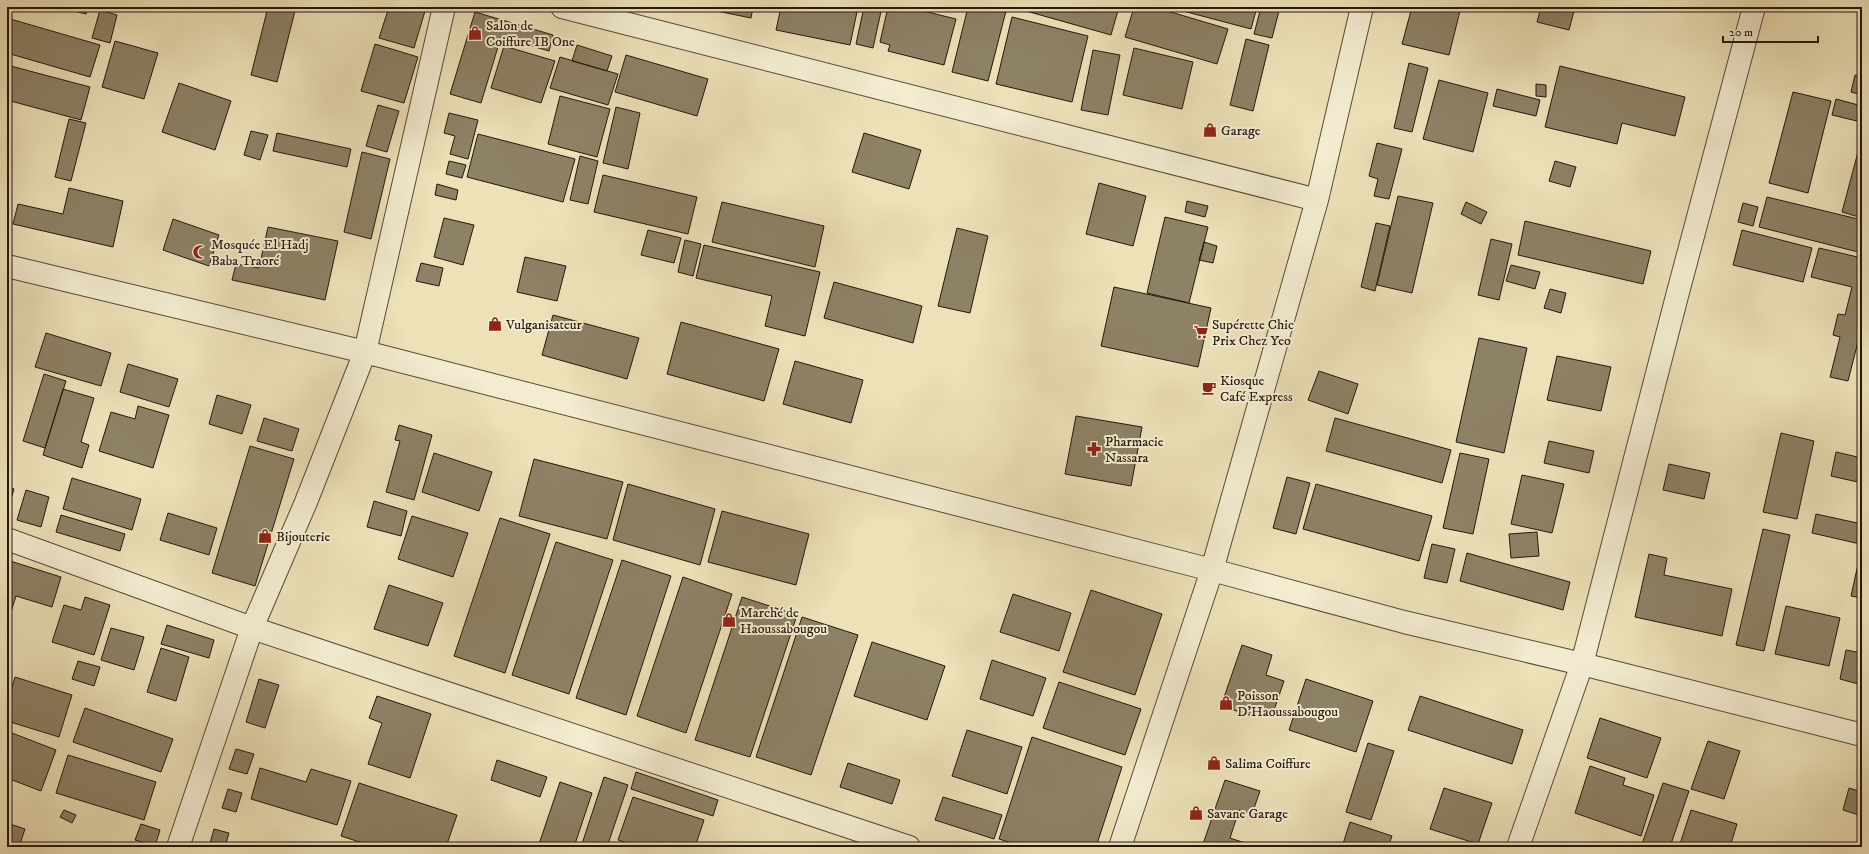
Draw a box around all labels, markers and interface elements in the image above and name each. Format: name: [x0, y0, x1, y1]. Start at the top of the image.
place label: Salon de Coiffure IB One: [486, 17, 575, 51]
scale bar: [1723, 18, 1818, 44]
shop icon: Salon de Coiffure IB One: [467, 25, 483, 41]
text: 20 m: [1729, 25, 1753, 40]
shop icon: Garage: [1202, 122, 1218, 138]
place label: Garage: [1221, 122, 1261, 140]
place label: Mosquée El Hadj Baba Traoré: [211, 236, 309, 270]
mosque icon: Mosquée El Hadj Baba Traoré: [192, 244, 208, 260]
shop icon: Vulganisateur: [487, 316, 503, 332]
place label: Vulganisateur: [505, 316, 582, 334]
place label: Supérette Chic Prix Chez Yeo: [1212, 316, 1294, 350]
supermarket icon: Supérette Chic Prix Chez Yeo: [1193, 324, 1209, 340]
place label: Kiosque Café Express: [1220, 372, 1293, 406]
cafe icon: Kiosque Café Express: [1201, 380, 1217, 396]
place label: Pharmacie Nassara: [1105, 433, 1164, 467]
pharmacy icon: Pharmacie Nassara: [1086, 441, 1102, 457]
shop icon: Bijouterie: [257, 528, 273, 544]
place label: Bijouterie: [276, 528, 330, 546]
place label: Marché de Haoussabougou: [740, 604, 827, 638]
shop icon: Marché de Haoussabougou: [721, 612, 737, 628]
place label: Poisson D'Haoussabougou: [1237, 687, 1338, 721]
shop icon: Poisson D'Haoussabougou: [1218, 695, 1234, 711]
shop icon: Salima Coiffure: [1206, 755, 1222, 771]
place label: Salima Coiffure: [1225, 755, 1311, 773]
shop icon: Savane Garage: [1188, 805, 1204, 821]
place label: Savane Garage: [1207, 805, 1288, 823]

